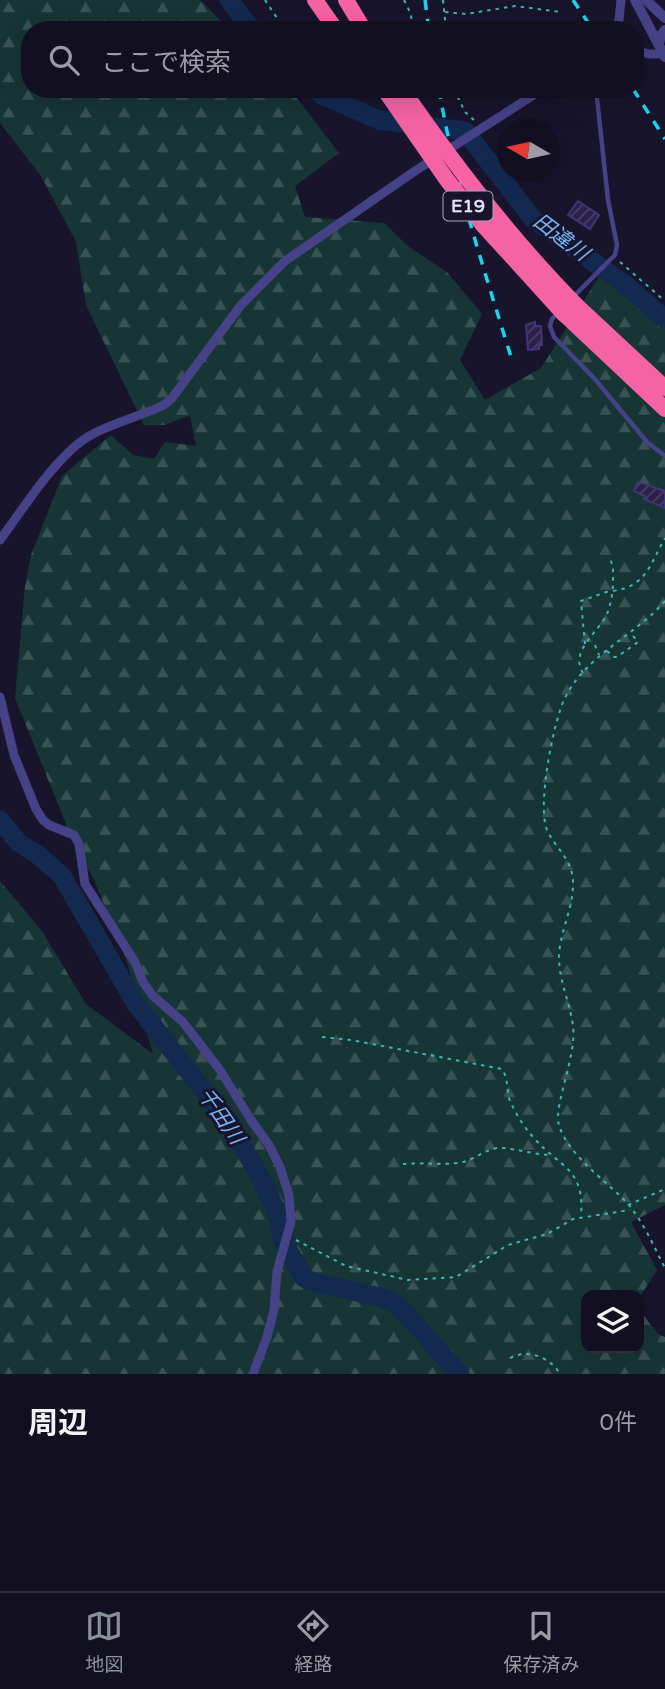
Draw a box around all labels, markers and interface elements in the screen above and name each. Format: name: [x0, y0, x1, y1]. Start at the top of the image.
search box: [21, 21, 644, 98]
icon: search: [45, 41, 83, 79]
text: ここで検索: [101, 47, 231, 78]
north arrow: [497, 119, 560, 182]
road number: E19: [444, 191, 492, 220]
water label: 田違川: [528, 208, 595, 268]
water label: 千田川: [192, 1083, 250, 1151]
map controls: [581, 1290, 644, 1353]
button: layers: [581, 1290, 644, 1353]
text: 周辺: [28, 1405, 88, 1442]
text: 0件: [600, 1409, 637, 1437]
tab: 地図: [85, 1607, 124, 1676]
tab: 経路: [294, 1607, 333, 1676]
tab: 保存済み: [503, 1607, 580, 1676]

